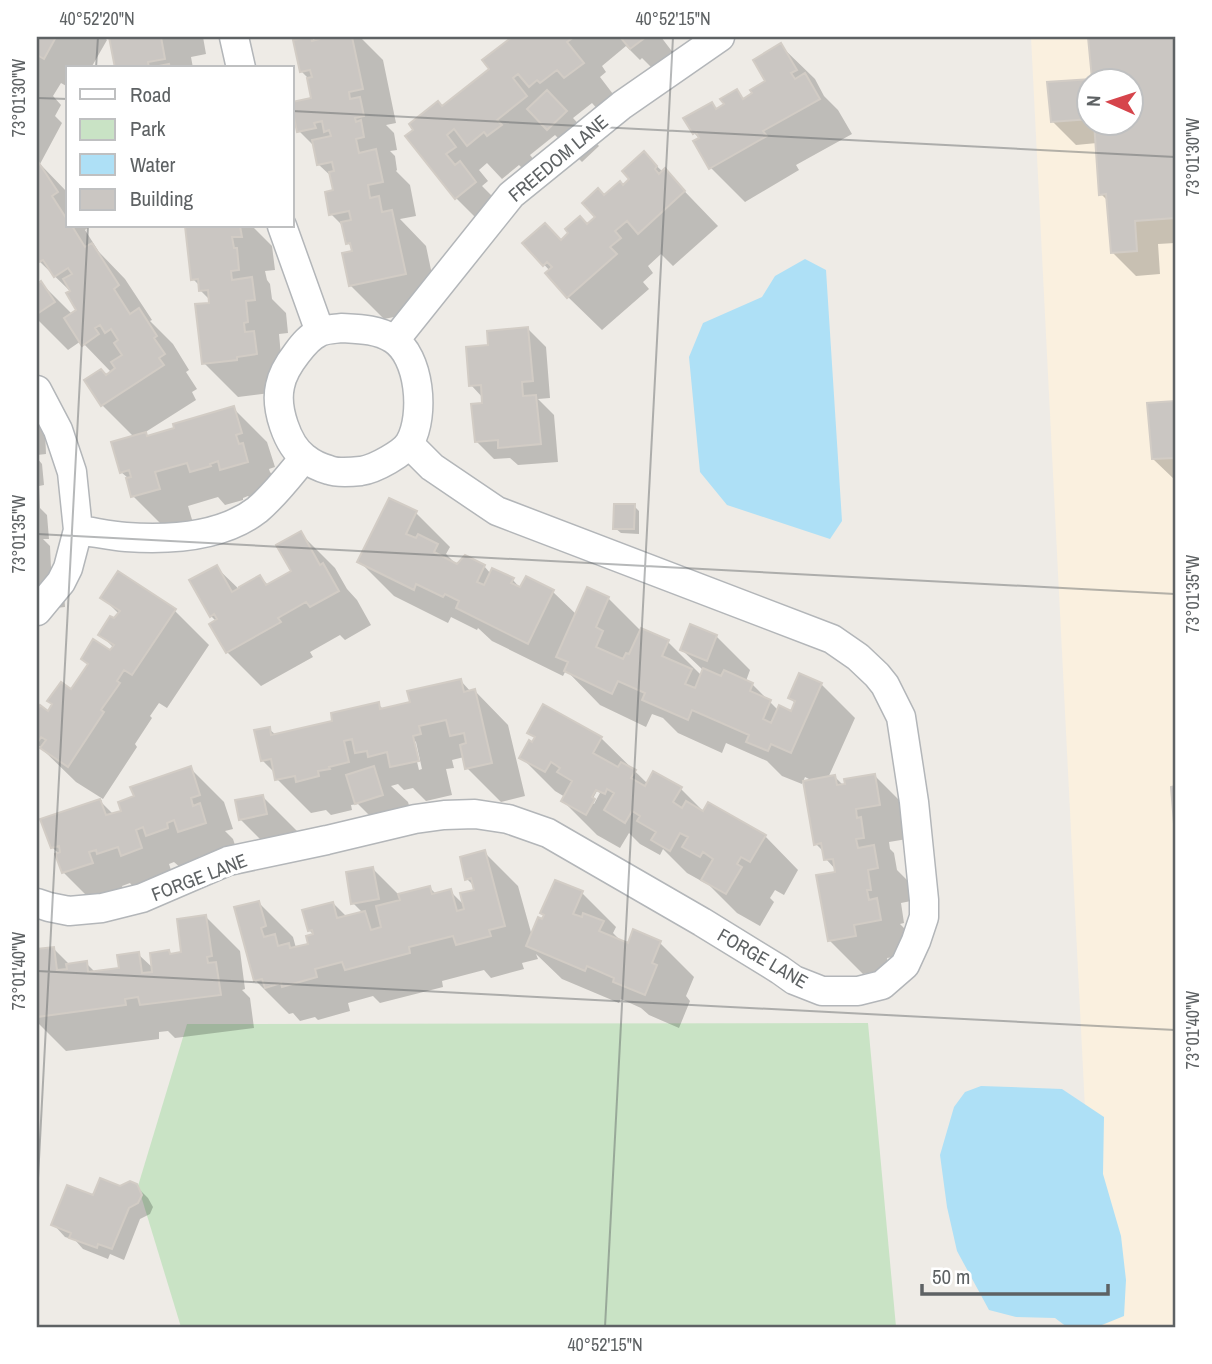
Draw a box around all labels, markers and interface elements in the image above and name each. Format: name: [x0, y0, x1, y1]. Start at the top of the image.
text: 40°52'20"N: [59, 6, 135, 31]
text: 40°52'15"N: [635, 6, 711, 31]
text: 73°01'30"W: [6, 59, 31, 137]
legend: [66, 66, 294, 228]
north arrow: [1076, 66, 1146, 136]
text: Road: [130, 80, 171, 109]
text: N: [1080, 95, 1106, 107]
street label: FREEDOM LANE: [503, 109, 613, 207]
text: Park: [130, 114, 166, 143]
text: 73°01'30"W: [1180, 118, 1205, 196]
text: Water: [130, 150, 176, 179]
text: Building: [130, 184, 194, 213]
text: 73°01'35"W: [6, 495, 31, 573]
text: 73°01'35"W: [1180, 555, 1205, 633]
street label: FORGE LANE: [147, 847, 251, 907]
street label: FORGE LANE: [713, 922, 813, 994]
text: 73°01'40"W: [6, 932, 31, 1010]
text: 73°01'40"W: [1180, 991, 1205, 1069]
scale bar: [922, 1252, 1107, 1296]
text: 50 m: [932, 1262, 970, 1291]
text: 40°52'15"N: [567, 1332, 643, 1357]

